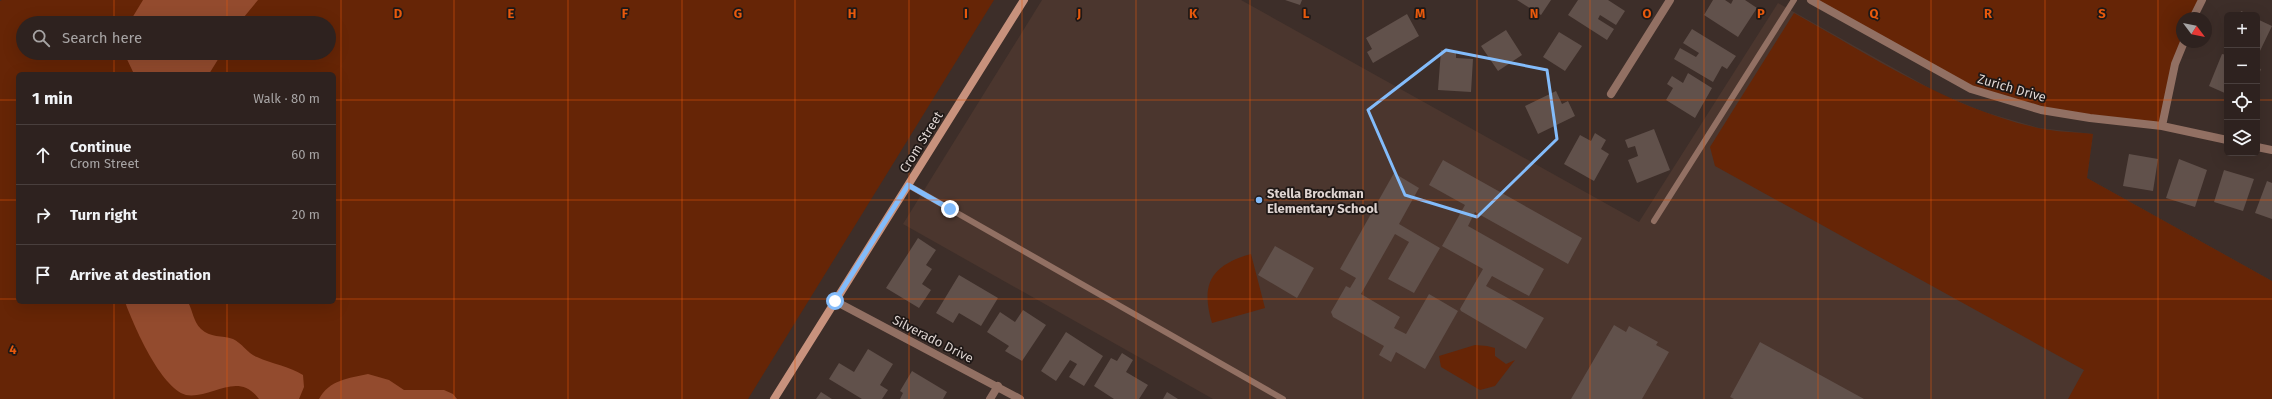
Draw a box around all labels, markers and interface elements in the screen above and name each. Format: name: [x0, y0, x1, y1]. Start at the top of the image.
text: D: [394, 6, 403, 21]
text: E: [508, 6, 515, 21]
text: F: [622, 6, 629, 21]
text: G: [734, 6, 742, 21]
text: H: [848, 6, 856, 21]
text: I: [964, 6, 968, 21]
text: J: [1076, 6, 1081, 21]
text: K: [1189, 6, 1198, 21]
text: L: [1303, 6, 1310, 21]
text: M: [1415, 6, 1425, 21]
text: N: [1530, 6, 1538, 21]
text: O: [1643, 6, 1652, 21]
text: P: [1757, 6, 1765, 21]
text: Q: [1870, 6, 1880, 21]
text: R: [1984, 6, 1993, 21]
text: S: [2098, 6, 2106, 21]
north arrow: [2176, 12, 2212, 48]
map controls: [2224, 12, 2260, 156]
button: +: [2224, 12, 2260, 48]
search box: [16, 16, 336, 60]
icon: search: [30, 27, 52, 49]
text: Search here: [62, 29, 142, 47]
button: −: [2224, 48, 2260, 84]
street label: Zurich Drive: [1976, 71, 2048, 105]
button: locate: [2224, 84, 2260, 120]
text: 1 min: [32, 88, 73, 109]
text: Walk · 80 m: [253, 91, 320, 106]
street label: Crom Street: [896, 108, 946, 175]
button: layers: [2224, 120, 2260, 156]
text: Continue: [70, 138, 131, 156]
icon: ahead: [32, 144, 54, 166]
text: 60 m: [291, 147, 320, 162]
text: Crom Street: [70, 156, 139, 171]
place label: Stella Brockman Elementary School: [1267, 186, 1378, 216]
marker: Stella Brockman Elementary School: [1254, 195, 1264, 205]
route end: [941, 200, 959, 218]
icon: right: [32, 204, 54, 226]
text: Turn right: [70, 206, 137, 224]
text: 20 m: [292, 207, 320, 222]
icon: arrive: [32, 264, 54, 286]
text: Arrive at destination: [70, 266, 211, 284]
route start: [826, 292, 844, 310]
street label: Silverado Drive: [890, 312, 976, 366]
text: 4: [9, 342, 17, 357]

